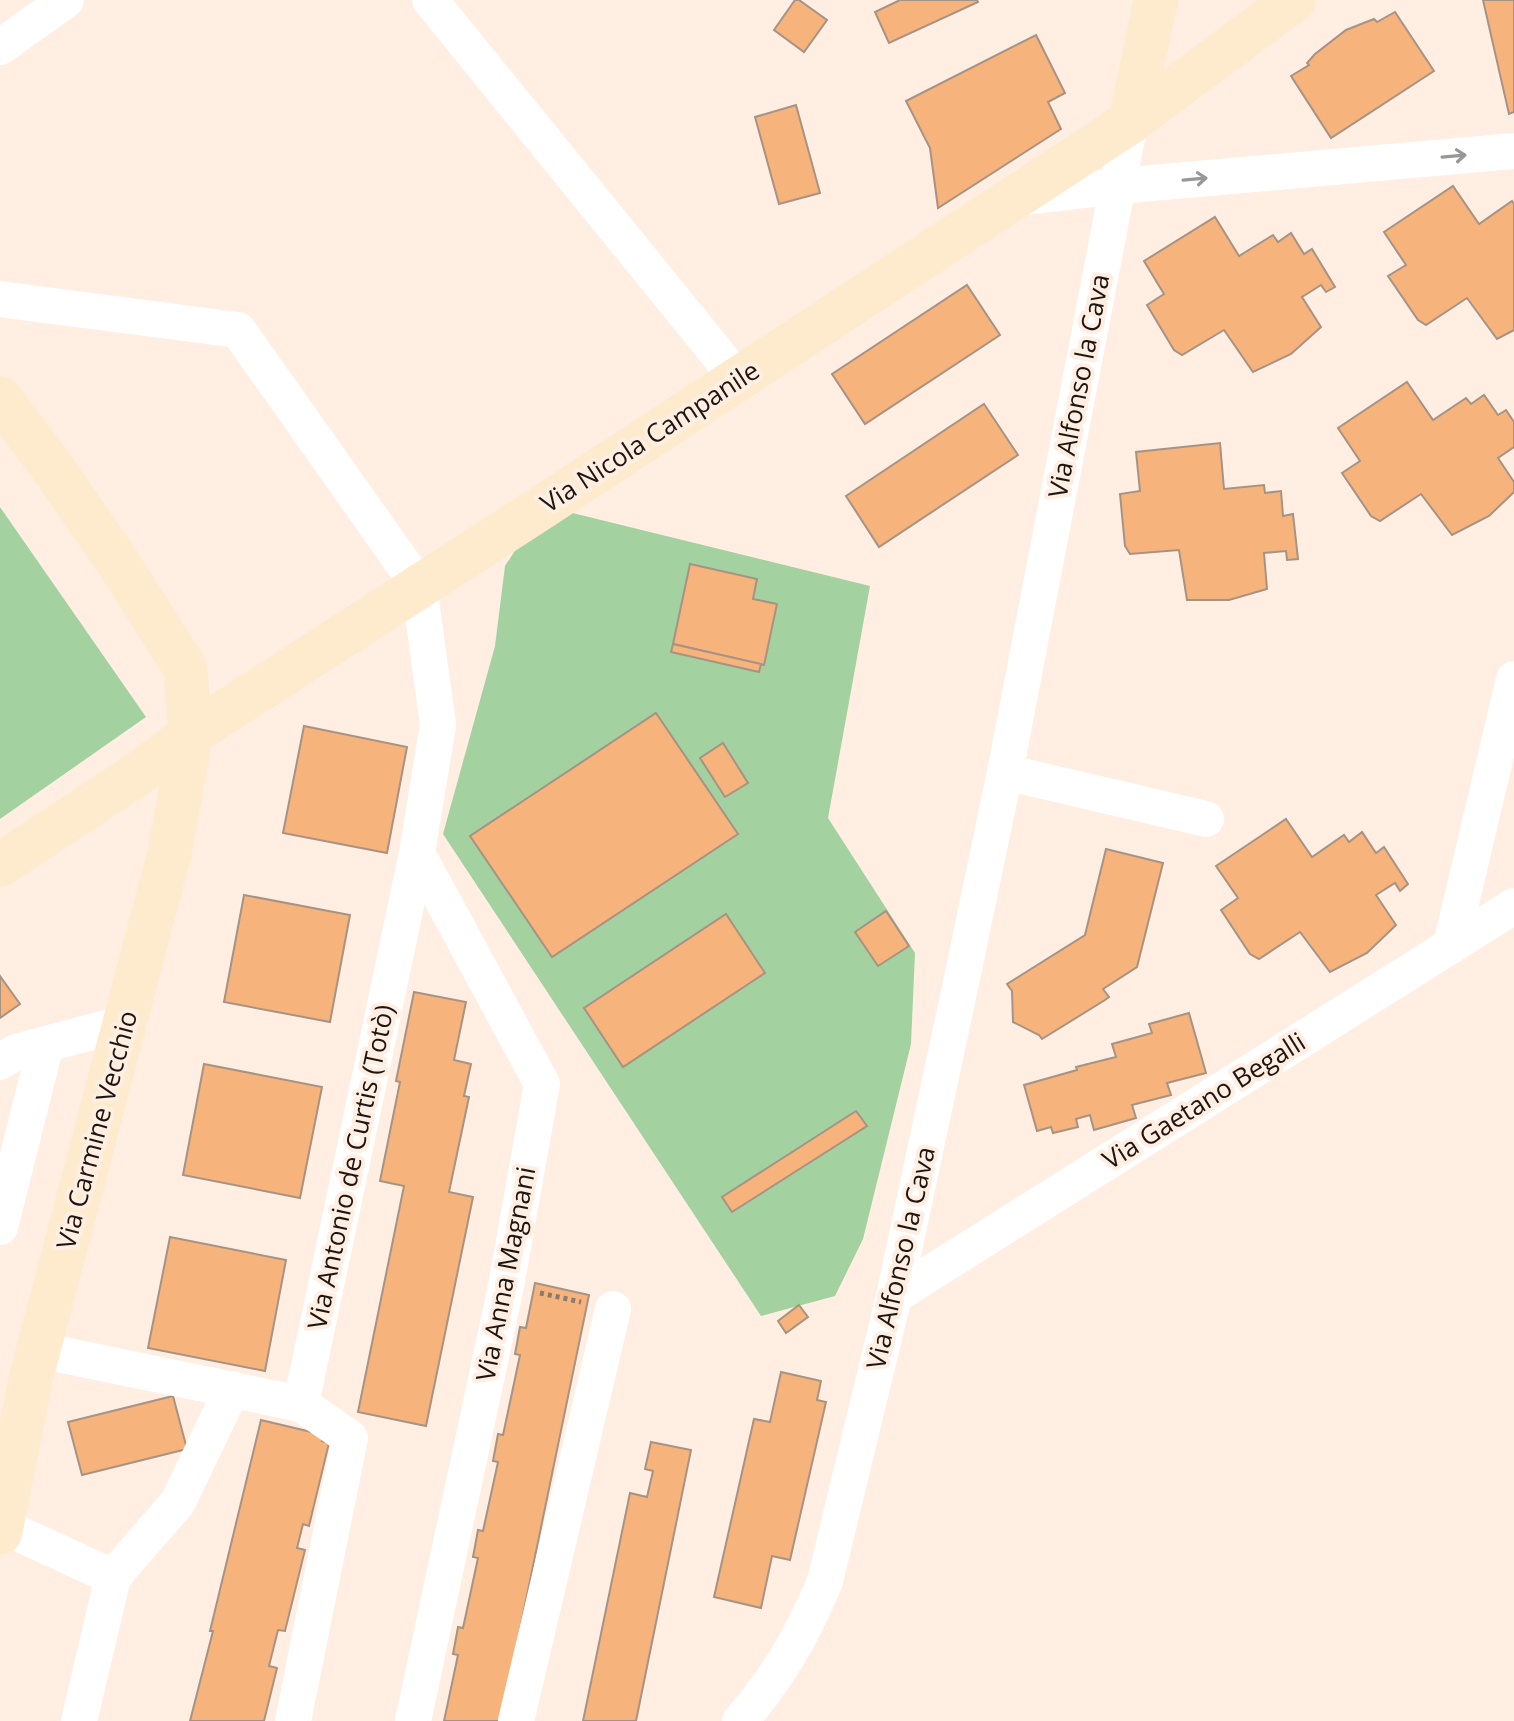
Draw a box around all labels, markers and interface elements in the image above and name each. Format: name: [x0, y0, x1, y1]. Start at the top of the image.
one-way arrow: [1440, 149, 1467, 164]
one-way arrow: [1181, 171, 1208, 186]
street label: Via Alfonso la Cava: [1039, 271, 1117, 501]
street label: Via Nicola Campanile: [533, 352, 766, 520]
street label: Via Antonio de Curtis (Totò): [298, 1001, 402, 1332]
street label: Via Carmine Vecchio: [47, 1006, 145, 1253]
street label: Via Gaetano Begalli: [1095, 1023, 1312, 1177]
street label: Via Alfonso la Cava: [857, 1143, 943, 1373]
street label: Via Anna Magnani: [467, 1164, 543, 1384]

